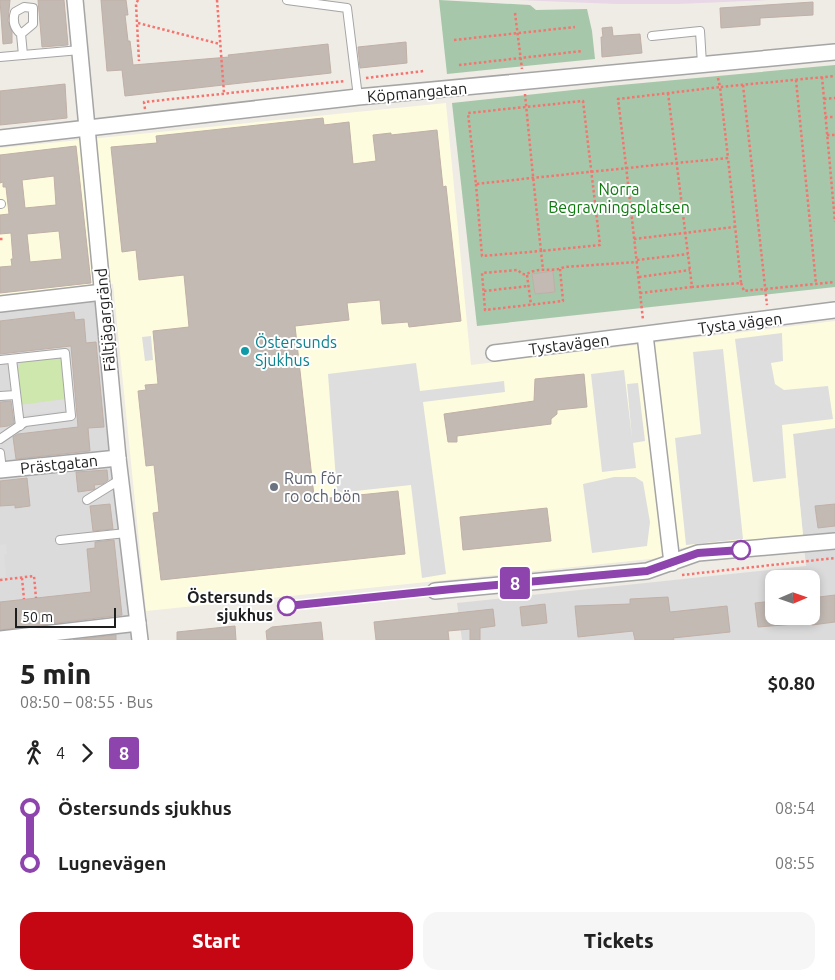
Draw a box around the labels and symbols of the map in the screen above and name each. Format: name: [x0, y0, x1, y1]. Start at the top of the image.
street label: Köpmangatan: [366, 79, 468, 105]
park label: Norra Begravningsplatsen: [548, 180, 690, 216]
street label: Fältjägargränd: [91, 267, 119, 373]
street label: Tysta vägen: [697, 309, 783, 337]
street label: Tystavägen: [528, 330, 610, 358]
place label: Östersunds Sjukhus: [255, 333, 337, 369]
marker: Östersunds Sjukhus: [239, 345, 251, 357]
street label: Prästgatan: [19, 451, 99, 477]
place label: Rum för ro och bön: [284, 469, 361, 505]
marker: Rum för ro och bön: [268, 481, 280, 493]
unlabelled marker: [731, 540, 751, 560]
line badge: 8: [499, 567, 531, 599]
north arrow: [765, 570, 820, 625]
place label: Östersunds sjukhus: [187, 587, 273, 624]
marker: Östersunds sjukhus: [277, 596, 297, 616]
scale bar: [15, 605, 116, 628]

